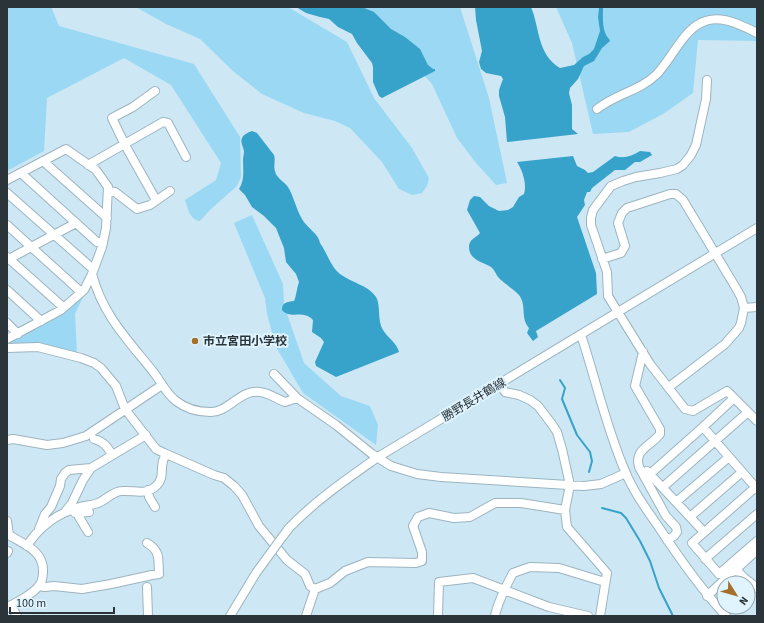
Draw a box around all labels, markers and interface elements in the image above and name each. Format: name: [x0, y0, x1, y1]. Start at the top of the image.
place label: 市立宮田小学校: [203, 333, 287, 350]
marker: 市立宮田小学校: [190, 336, 200, 346]
street label: 勝野長井鶴線: [439, 374, 509, 426]
north arrow: [716, 575, 756, 615]
scale bar: [10, 589, 114, 615]
text: N: [735, 593, 752, 608]
text: 100 m: [16, 595, 46, 612]

